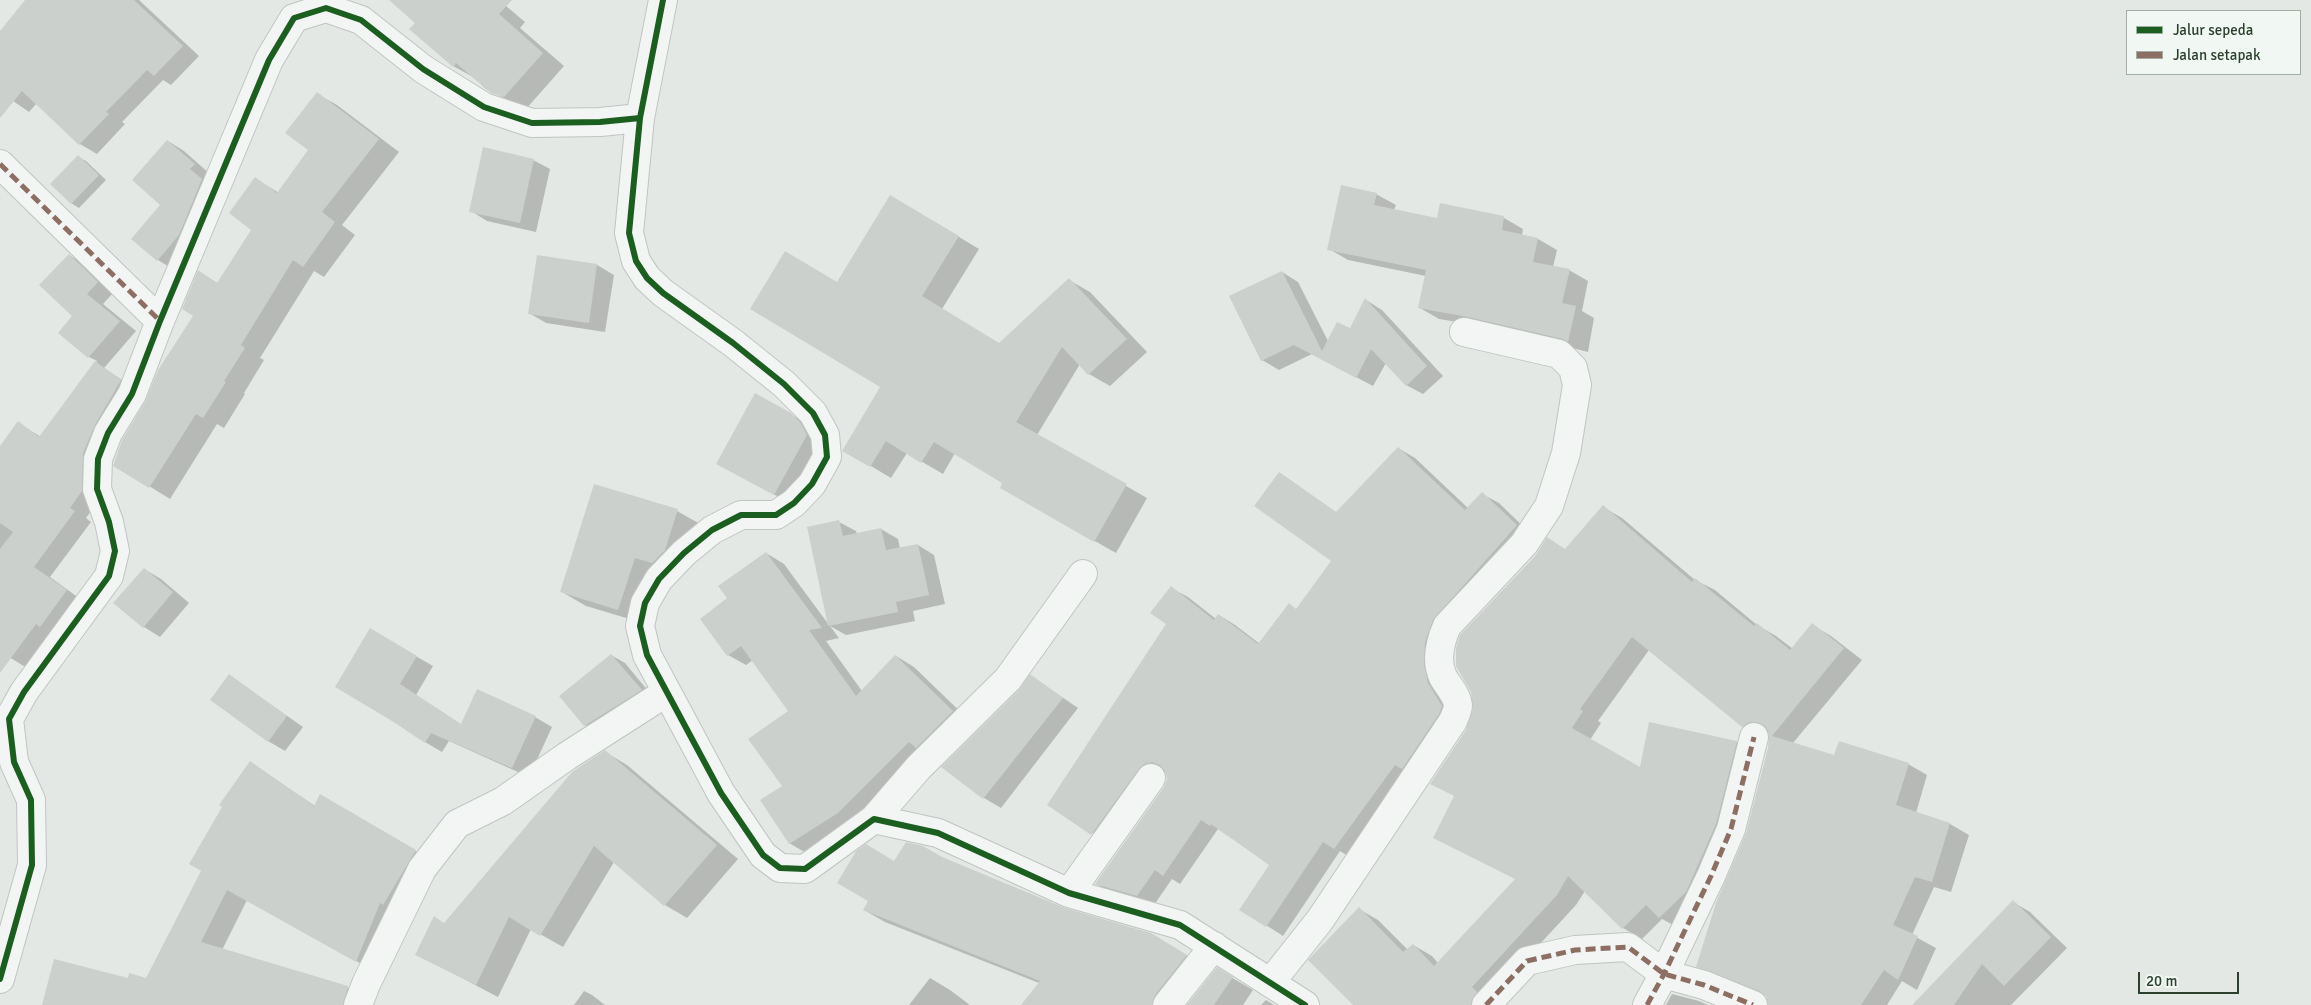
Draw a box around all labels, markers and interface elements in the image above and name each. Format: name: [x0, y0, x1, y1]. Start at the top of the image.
legend: [2126, 10, 2301, 75]
text: Jalur sepeda: [2173, 21, 2253, 39]
text: Jalan setapak: [2173, 46, 2260, 64]
scale bar: [2141, 962, 2242, 994]
text: 20 m: [2146, 972, 2177, 990]

